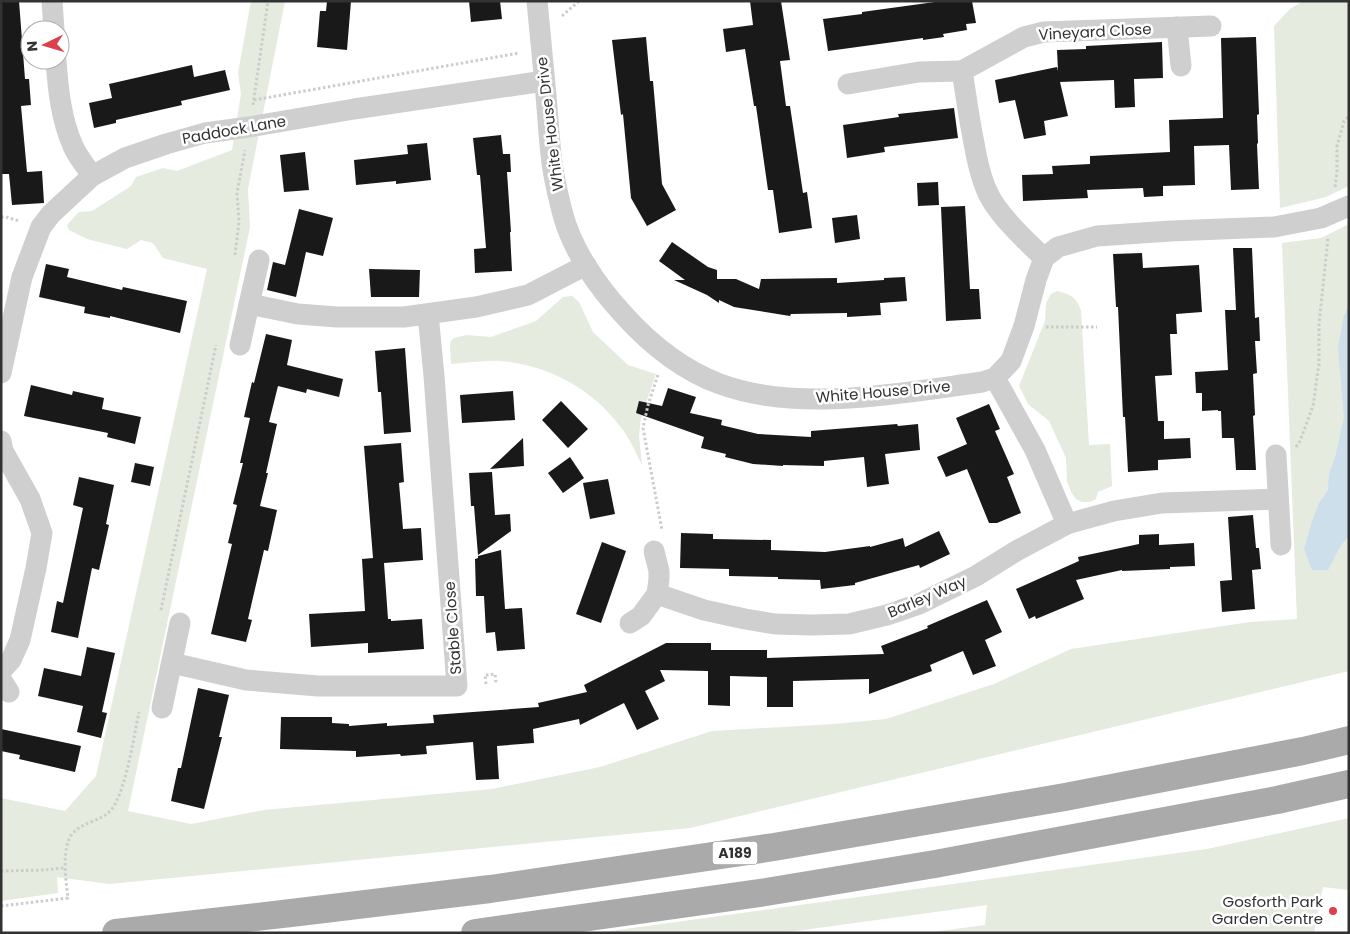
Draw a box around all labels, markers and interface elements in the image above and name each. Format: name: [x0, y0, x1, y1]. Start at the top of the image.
street label: Vineyard Close: [1038, 18, 1152, 45]
north arrow: [20, 20, 70, 70]
text: N: [22, 40, 42, 52]
street label: White House Drive: [531, 56, 568, 192]
street label: Paddock Lane: [180, 110, 287, 149]
street label: White House Drive: [815, 375, 951, 408]
street label: Barley Way: [884, 570, 970, 623]
street label: Stable Close: [439, 581, 466, 675]
road number: A189: [712, 841, 758, 864]
place label: Gosforth Park Garden Centre: [1212, 891, 1323, 929]
marker: Gosforth Park Garden Centre: [1327, 905, 1339, 917]

